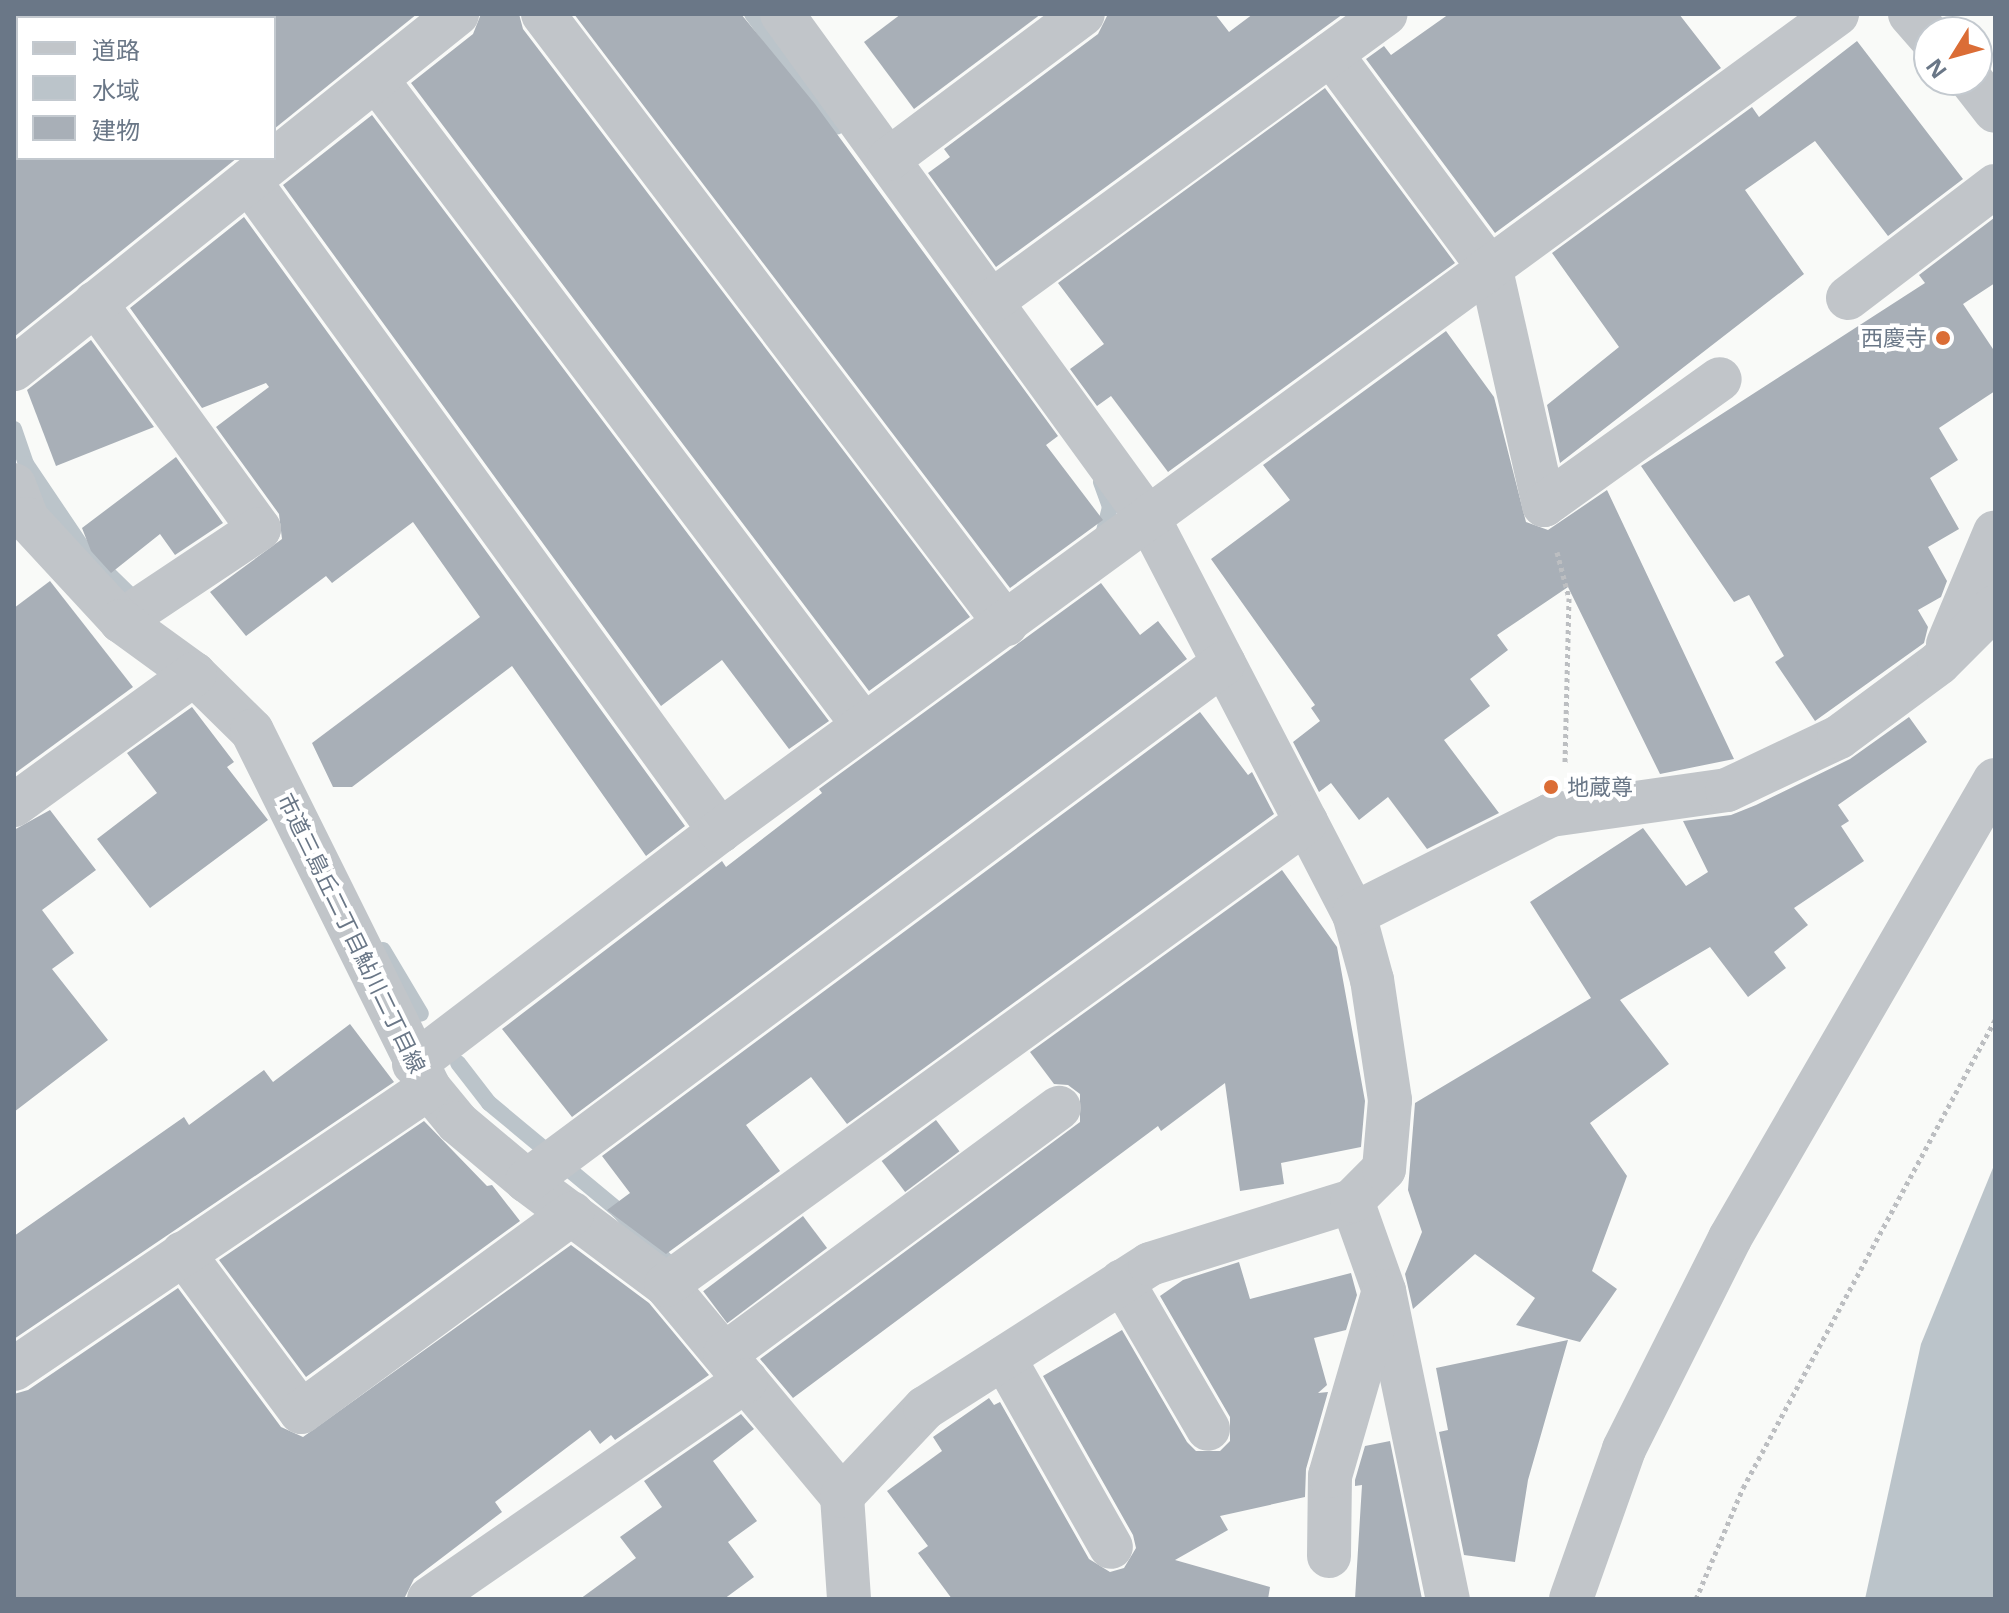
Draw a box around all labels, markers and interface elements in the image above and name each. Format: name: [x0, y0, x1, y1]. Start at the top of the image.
legend: [16, 16, 276, 160]
north arrow: [1913, 16, 1993, 96]
text: 道路: [92, 33, 140, 66]
text: N: [1918, 53, 1953, 85]
text: 水域: [92, 73, 140, 106]
text: 建物: [92, 113, 140, 146]
place label: 西慶寺: [1861, 325, 1927, 351]
marker: 西慶寺: [1934, 329, 1952, 347]
place label: 地蔵尊: [1567, 774, 1633, 800]
marker: 地蔵尊: [1542, 778, 1560, 796]
street label: 市道三島丘二丁目鮎川二丁目線: [273, 789, 431, 1077]

